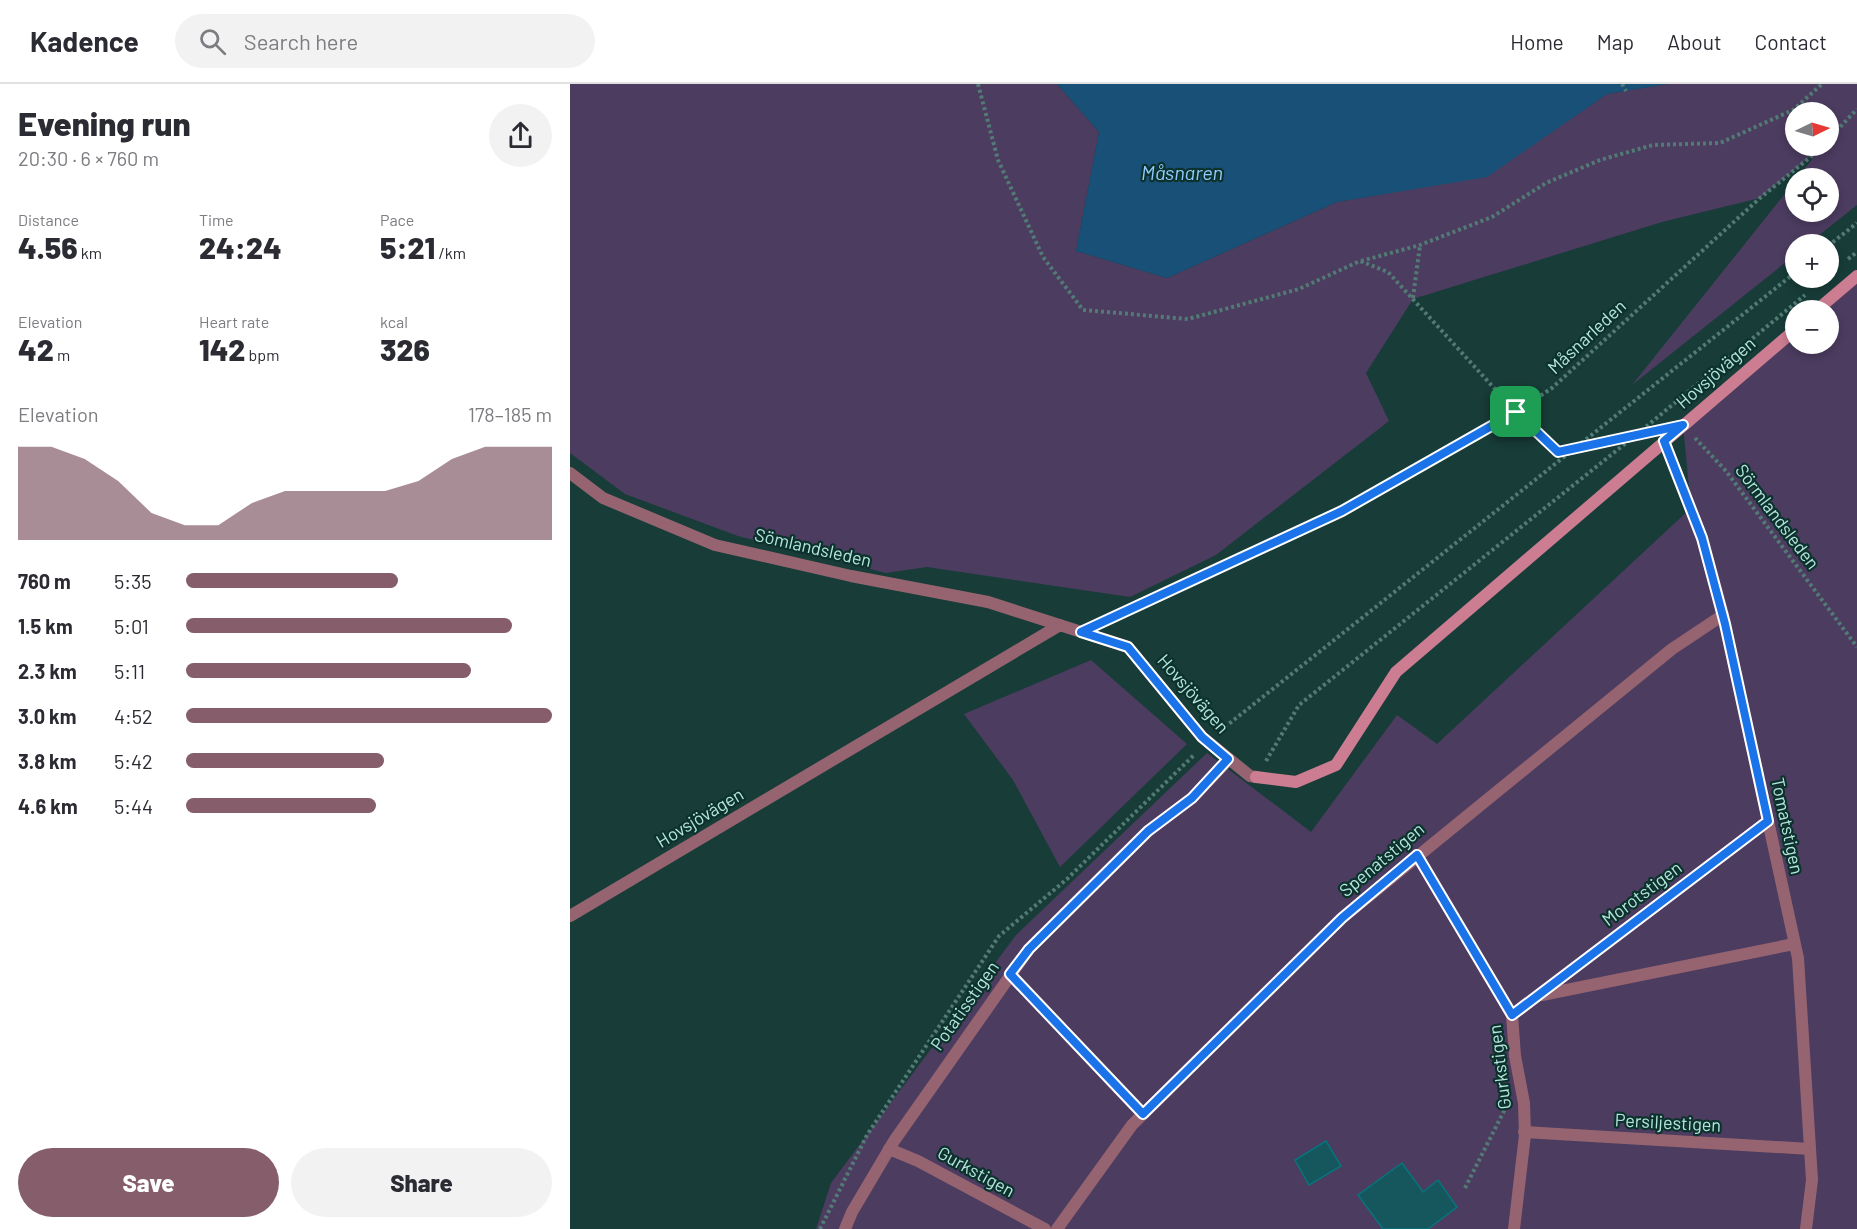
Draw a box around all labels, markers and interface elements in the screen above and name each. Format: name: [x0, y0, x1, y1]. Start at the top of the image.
search box: [175, 14, 595, 68]
text: Kadence: [30, 24, 139, 58]
icon: search: [196, 25, 229, 58]
text: Search here: [244, 28, 358, 54]
text: Home: [1510, 29, 1564, 54]
text: Map: [1597, 29, 1634, 54]
text: About: [1667, 29, 1722, 54]
text: Contact: [1755, 29, 1827, 54]
north arrow: [1785, 102, 1839, 156]
map controls: [1785, 102, 1839, 354]
text: Evening run: [18, 103, 191, 143]
button: share: [489, 104, 552, 167]
text: 20:30 · 6 × 760 m: [18, 146, 159, 170]
water label: Måsnaren: [1141, 160, 1223, 184]
button: locate: [1785, 168, 1839, 222]
text: Distance: [18, 210, 79, 229]
text: Time: [199, 210, 234, 229]
text: Pace: [380, 210, 414, 229]
text: 4.56: [18, 229, 78, 265]
text: 24:24: [199, 229, 282, 265]
text: 5:21: [380, 229, 435, 265]
button: +: [1785, 234, 1839, 288]
text: km: [78, 243, 102, 262]
text: /km: [435, 243, 466, 262]
street label: Måsnarleden: [1543, 294, 1630, 378]
button: −: [1785, 300, 1839, 354]
text: Elevation: [18, 312, 82, 331]
text: Heart rate: [199, 312, 269, 331]
text: kcal: [380, 312, 408, 331]
text: 42: [18, 331, 54, 367]
text: 142: [199, 331, 245, 367]
text: 326: [380, 331, 430, 367]
street label: Hovsjövägen: [1671, 332, 1760, 413]
text: m: [54, 345, 70, 364]
text: bpm: [245, 345, 279, 364]
pin: [1490, 386, 1541, 437]
icon: arrive: [1499, 395, 1532, 428]
text: Elevation: [18, 402, 99, 426]
text: 178–185 m: [468, 402, 552, 426]
street label: Sörmlandsleden: [1731, 460, 1824, 573]
street label: Sömlandsleden: [753, 523, 874, 571]
text: 760 m: [18, 569, 71, 593]
text: 5:35: [114, 569, 152, 593]
text: 1.5 km: [18, 614, 73, 638]
text: 5:01: [114, 614, 149, 638]
street label: Hovsjövägen: [1153, 649, 1234, 738]
text: 2.3 km: [18, 659, 77, 683]
text: 5:11: [114, 659, 145, 683]
text: 3.0 km: [18, 704, 76, 728]
text: 4:52: [114, 704, 153, 728]
text: 3.8 km: [18, 749, 76, 773]
text: 5:42: [114, 749, 153, 773]
street label: Tomatstigen: [1767, 776, 1809, 876]
street label: Hovsjövägen: [652, 782, 747, 852]
text: 4.6 km: [18, 794, 78, 818]
text: 5:44: [114, 794, 153, 818]
street label: Spenatstigen: [1334, 817, 1428, 901]
street label: Morotstigen: [1597, 856, 1686, 930]
street label: Potatisstigen: [925, 957, 1003, 1054]
street label: Gurkstigen: [1483, 1024, 1515, 1111]
street label: Persiljestigen: [1614, 1108, 1722, 1136]
street label: Gurkstigen: [934, 1141, 1019, 1201]
button: Save: [18, 1148, 279, 1217]
button: Share: [291, 1148, 552, 1217]

